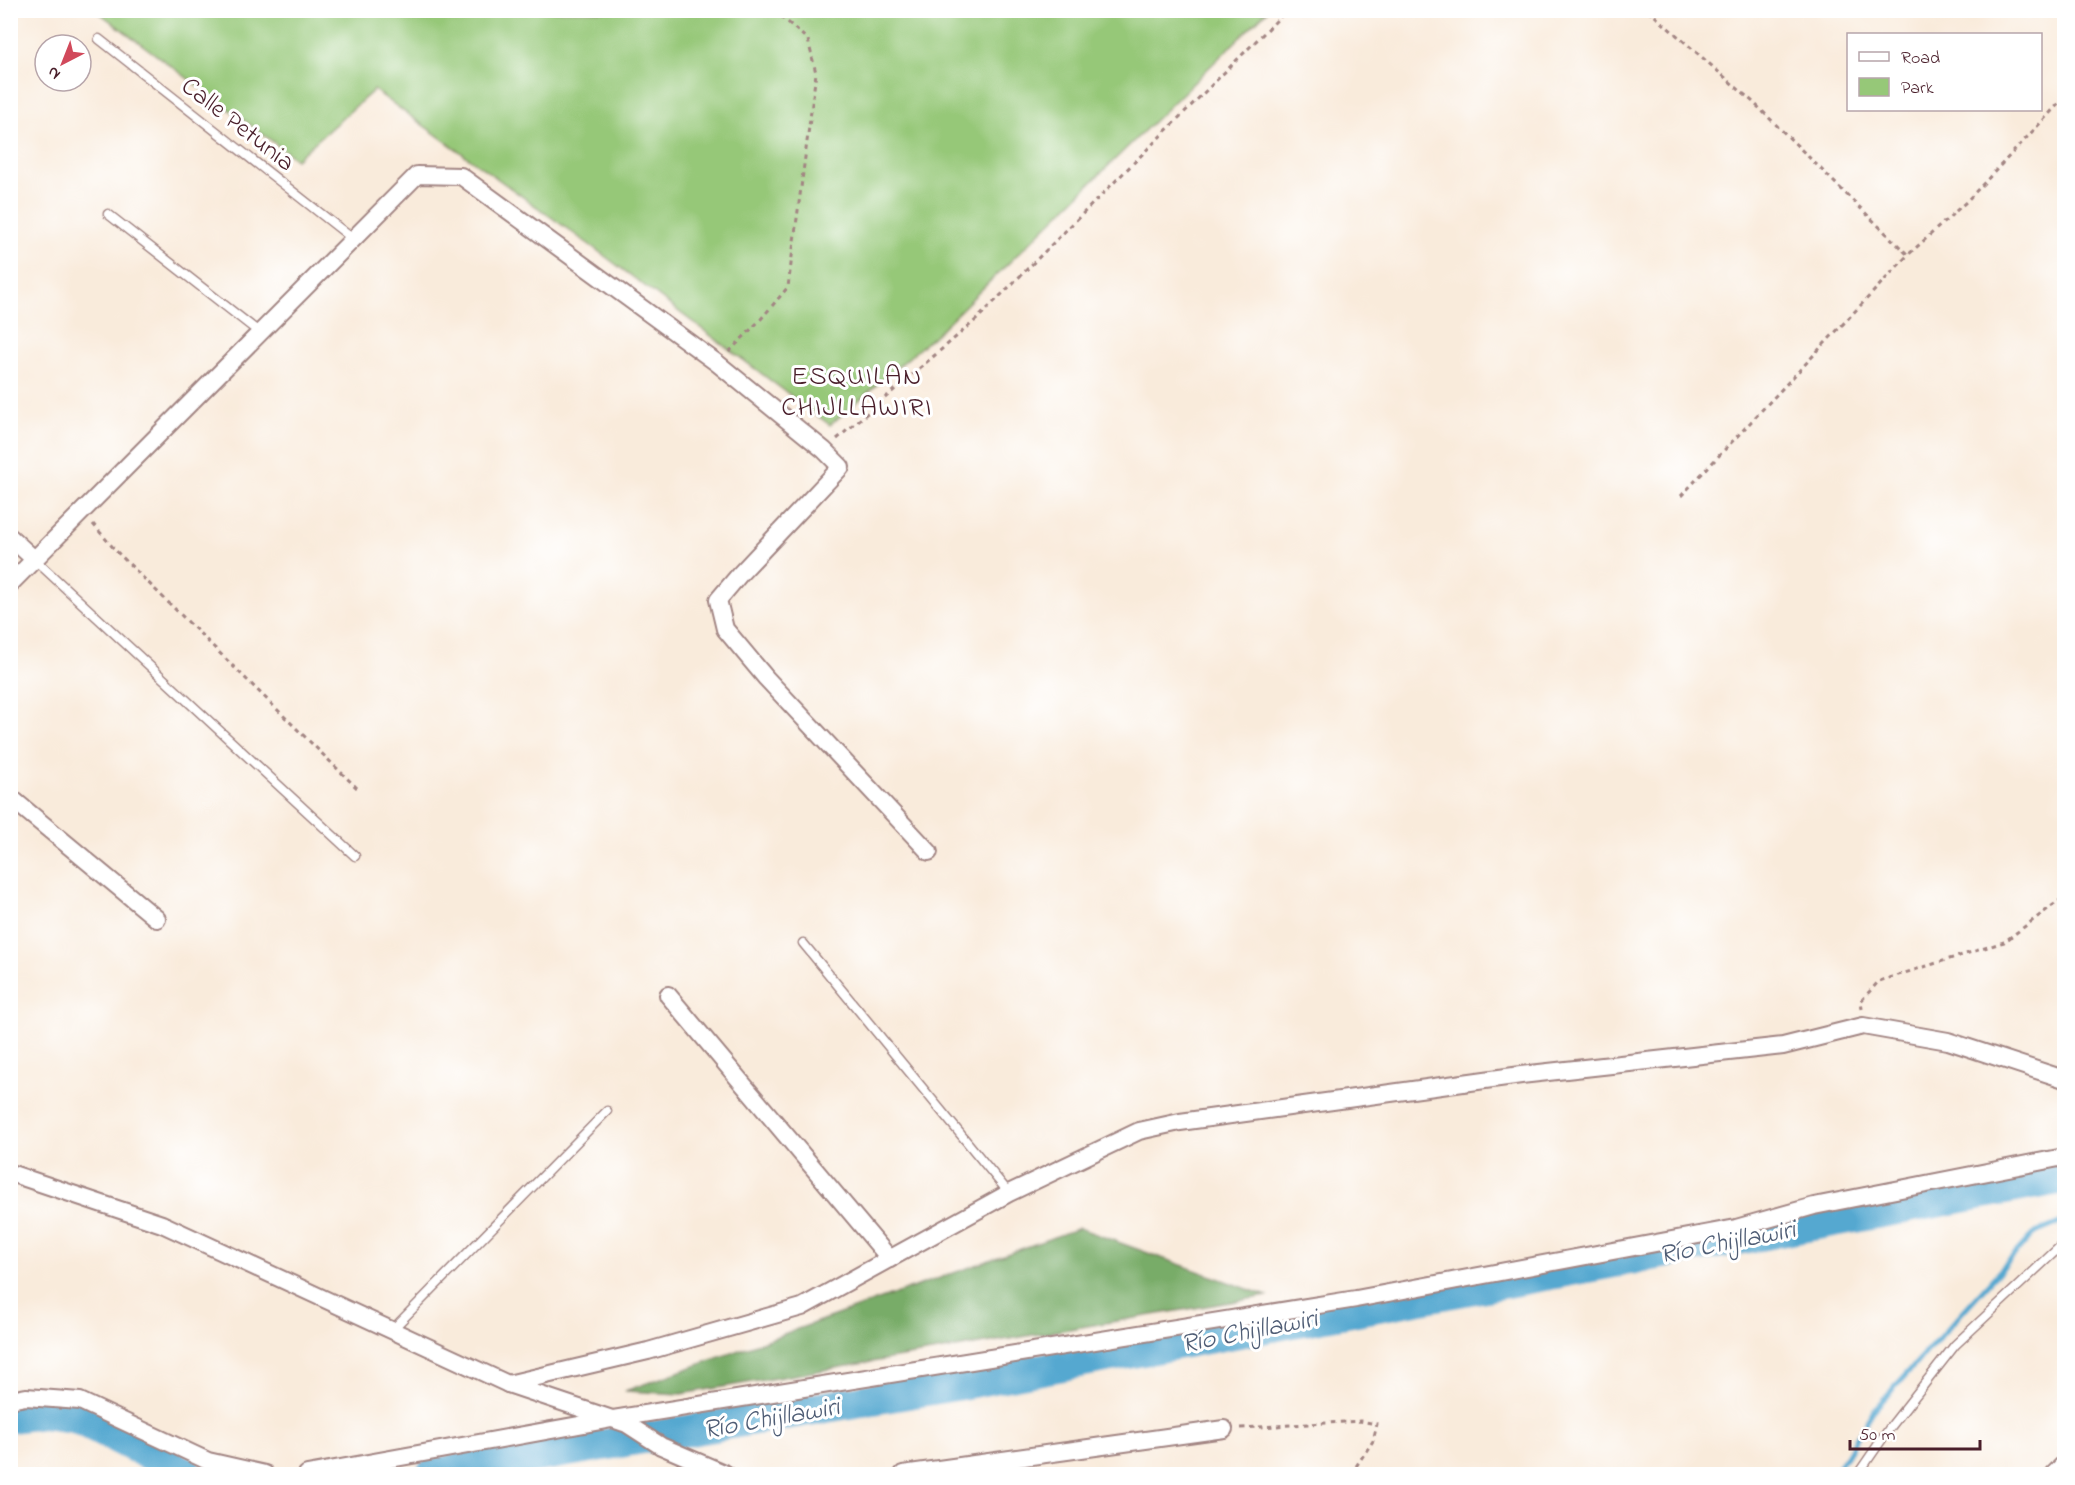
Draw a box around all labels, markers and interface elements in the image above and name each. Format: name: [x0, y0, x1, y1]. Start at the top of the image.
north arrow: [33, 33, 93, 93]
legend: [1847, 33, 2042, 111]
text: Road: [1901, 46, 1940, 72]
text: N: [42, 60, 66, 85]
street label: Calle Petunia: [172, 69, 302, 182]
text: Park: [1901, 76, 1934, 102]
district label: ESQUILAN CHIJLLAWIRI: [781, 358, 933, 428]
water label: Río Chijllawiri: [1656, 1211, 1801, 1276]
water label: Río Chijllawiri: [1178, 1300, 1323, 1365]
water label: Río Chijllawiri: [700, 1388, 845, 1451]
scale bar: [1850, 1413, 1980, 1451]
text: 50 m: [1859, 1423, 1896, 1449]

